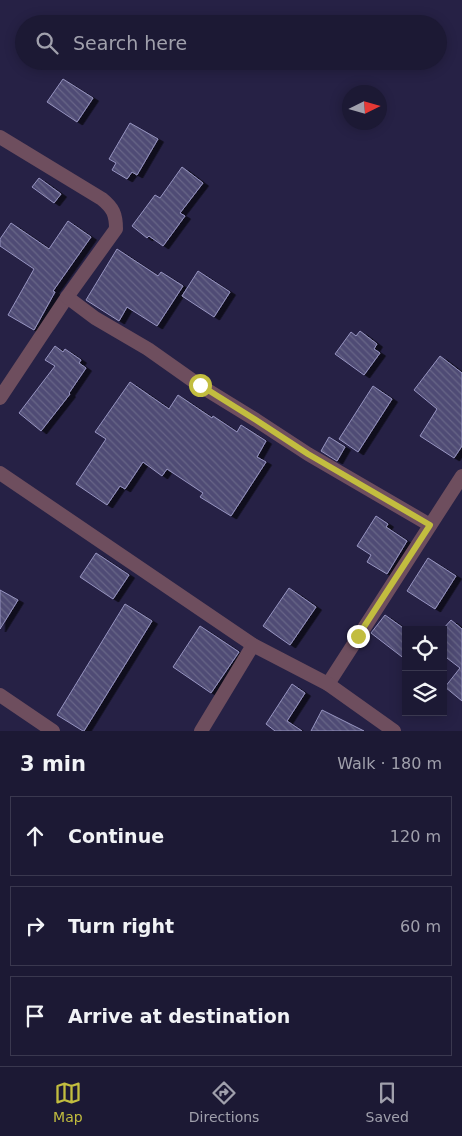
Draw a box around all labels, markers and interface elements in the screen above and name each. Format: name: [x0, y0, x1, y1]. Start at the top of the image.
search box: [15, 15, 447, 70]
icon: search: [33, 29, 61, 57]
text: Search here: [73, 32, 187, 54]
north arrow: [342, 85, 387, 130]
route start: [189, 374, 212, 397]
route end: [347, 625, 370, 648]
map controls: [402, 626, 447, 716]
button: locate: [402, 626, 447, 671]
button: layers: [402, 671, 447, 716]
text: 3 min: [20, 752, 86, 776]
text: Walk · 180 m: [337, 754, 442, 773]
icon: ahead: [21, 822, 49, 850]
text: Continue: [68, 825, 164, 847]
text: 120 m: [390, 827, 441, 846]
icon: right: [21, 912, 49, 940]
text: Turn right: [68, 915, 174, 937]
text: 60 m: [400, 917, 441, 936]
icon: arrive: [21, 1002, 49, 1030]
text: Arrive at destination: [68, 1005, 290, 1027]
tab: Map: [53, 1079, 83, 1125]
tab: Directions: [189, 1079, 259, 1125]
tab: Saved: [366, 1079, 409, 1125]

